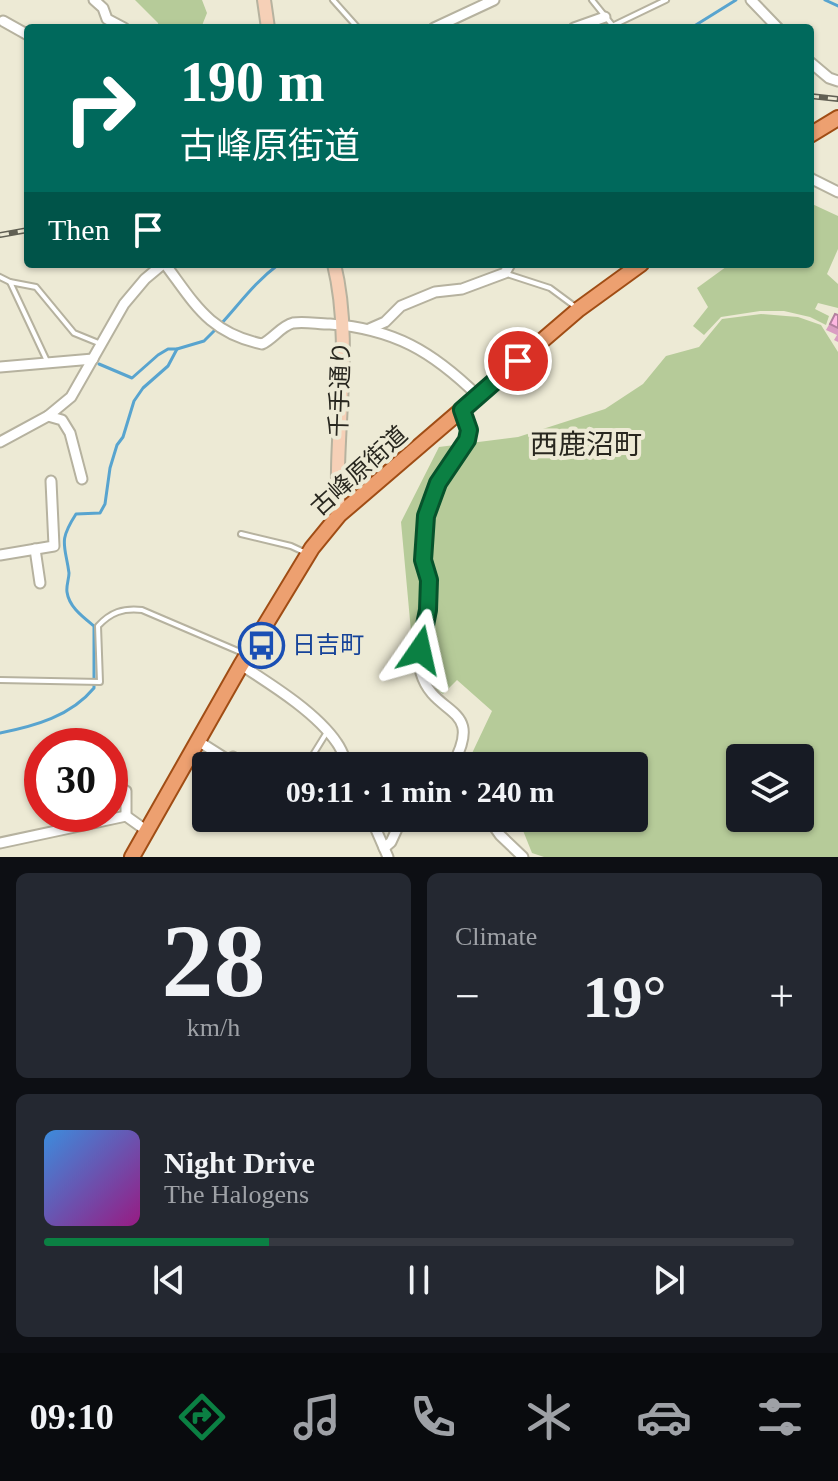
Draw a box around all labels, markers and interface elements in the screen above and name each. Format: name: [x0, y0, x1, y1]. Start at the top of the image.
text: 190 m: [180, 51, 325, 113]
icon: right: [48, 56, 152, 160]
text: 古峰原街道: [180, 126, 360, 166]
icon: arrive: [126, 208, 170, 252]
text: Then: [48, 213, 110, 246]
pin: [484, 327, 552, 395]
icon: arrive: [496, 339, 540, 383]
street label: 千手通り: [325, 341, 355, 437]
street label: 古峰原街道: [306, 421, 412, 521]
district label: 西鹿沼町: [530, 429, 642, 460]
position arrow: [378, 608, 462, 692]
bus stop icon: 日吉町: [237, 621, 285, 669]
place label: 日吉町: [292, 632, 364, 658]
speed limit sign: 30: [24, 728, 128, 832]
map controls: [726, 744, 814, 832]
button: layers: [726, 744, 814, 832]
text: 09:11 · 1 min · 240 m: [286, 775, 554, 808]
text: 28: [162, 903, 266, 1018]
text: Climate: [455, 922, 537, 951]
text: 19°: [583, 964, 667, 1030]
text: −: [455, 972, 480, 1021]
text: +: [769, 972, 794, 1021]
text: km/h: [187, 1013, 240, 1042]
text: Night Drive: [164, 1146, 315, 1179]
text: The Halogens: [164, 1180, 309, 1209]
icon: previous: [147, 1258, 191, 1302]
icon: pause: [397, 1258, 441, 1302]
icon: next: [647, 1258, 691, 1302]
icon: directions: [174, 1389, 230, 1445]
icon: music: [289, 1389, 345, 1445]
icon: phone: [405, 1389, 461, 1445]
icon: climate: [521, 1389, 577, 1445]
icon: car: [636, 1389, 692, 1445]
icon: filters: [752, 1389, 808, 1445]
text: 09:10: [30, 1397, 114, 1437]

